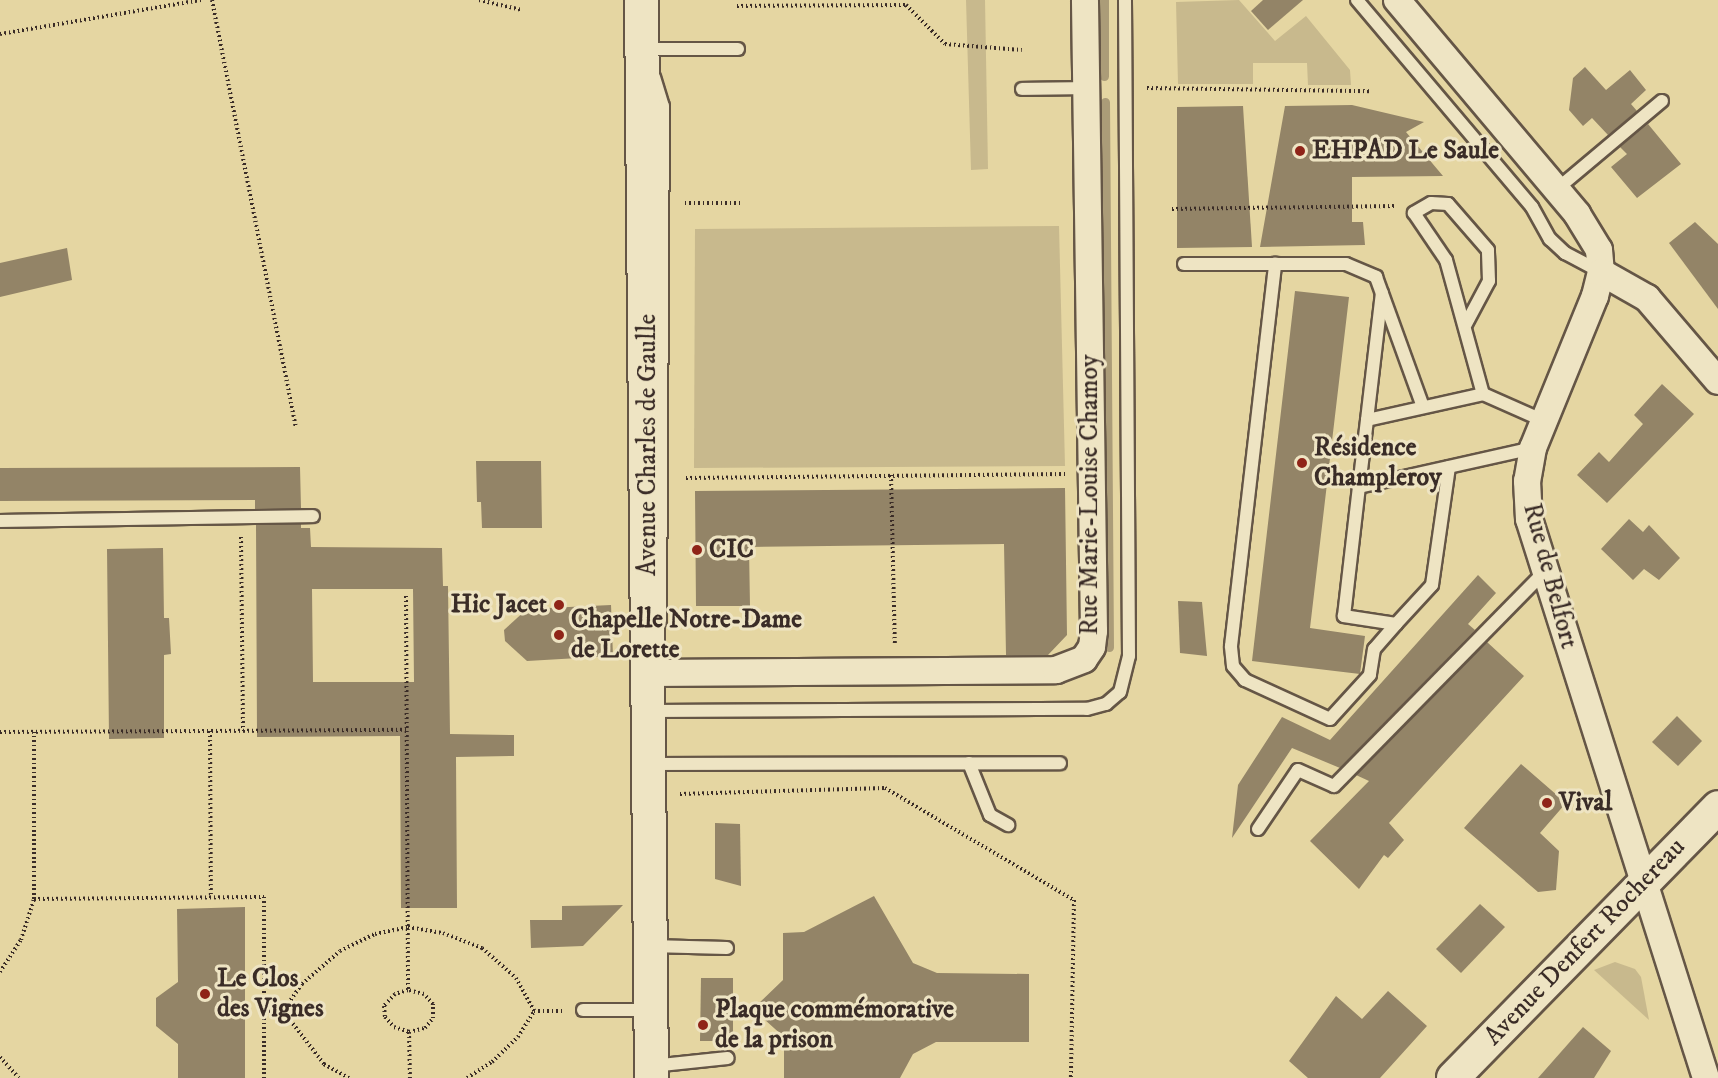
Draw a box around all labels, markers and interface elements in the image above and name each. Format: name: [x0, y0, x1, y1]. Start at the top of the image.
place label: EHPAD Le Saule: [1312, 135, 1499, 167]
marker: EHPAD Le Saule: [1293, 144, 1307, 158]
street label: Avenue Charles de Gaulle: [632, 314, 664, 576]
street label: Rue Marie-Louise Chamoy: [1074, 355, 1106, 635]
place label: Résidence Champleroy: [1314, 432, 1442, 494]
marker: Résidence Champleroy: [1295, 456, 1309, 470]
street label: Rue de Belfort: [1516, 500, 1584, 652]
place label: CIC: [709, 534, 754, 566]
marker: CIC: [690, 543, 704, 557]
place label: Hic Jacet: [451, 589, 547, 621]
marker: Hic Jacet: [552, 598, 566, 612]
place label: Chapelle Notre-Dame de Lorette: [571, 604, 802, 666]
marker: Chapelle Notre-Dame de Lorette: [552, 628, 566, 642]
place label: Vival: [1559, 787, 1612, 819]
marker: Vival: [1540, 796, 1554, 810]
street label: Avenue Denfert Rochereau: [1478, 832, 1692, 1052]
place label: Le Clos des Vignes: [217, 963, 324, 1024]
marker: Le Clos des Vignes: [198, 987, 212, 1001]
place label: Plaque commémorative de la prison: [715, 994, 954, 1056]
marker: Plaque commémorative de la prison: [696, 1018, 710, 1032]

